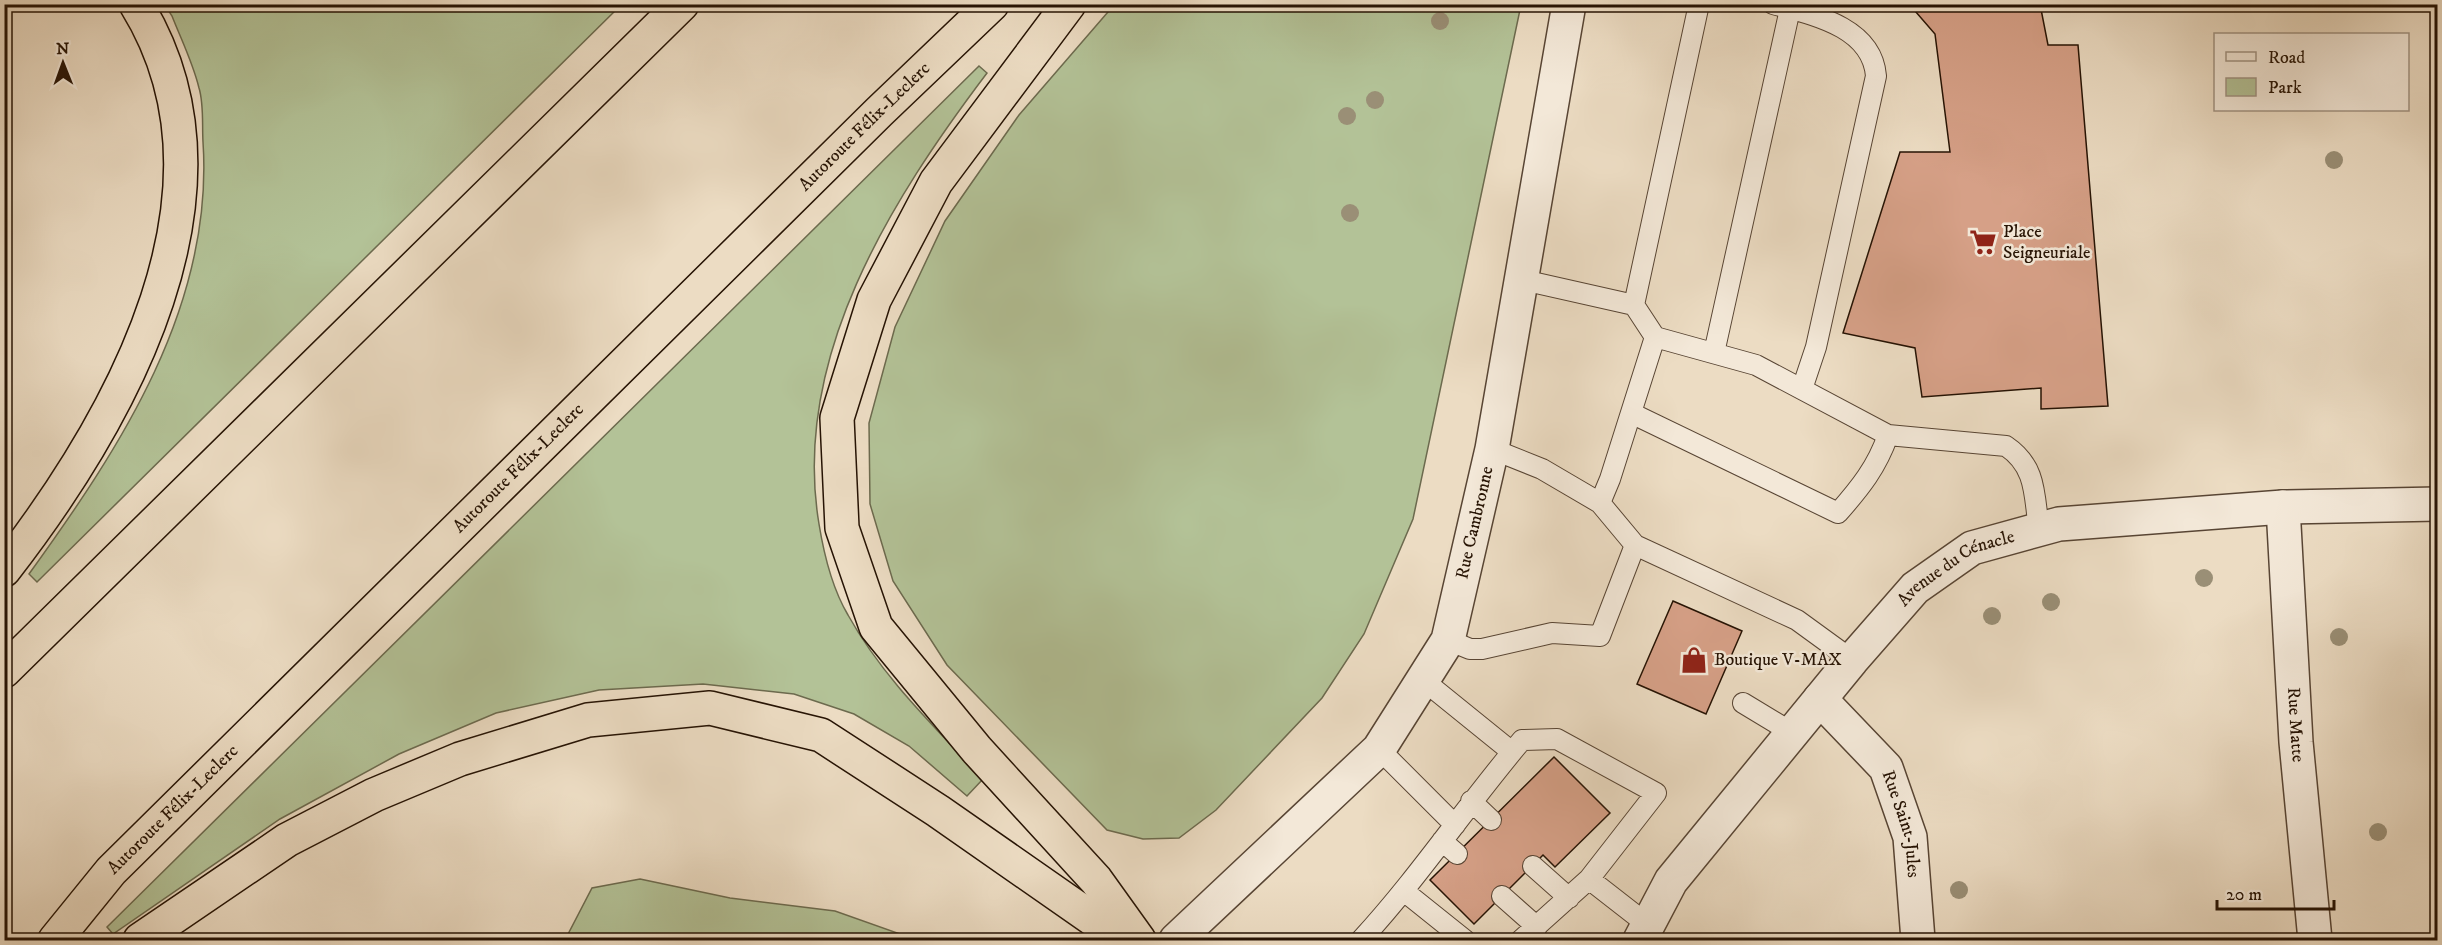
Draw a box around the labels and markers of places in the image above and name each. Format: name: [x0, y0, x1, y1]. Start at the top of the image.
place label: Place Seigneuriale: [2003, 221, 2091, 264]
supermarket icon: Place Seigneuriale: [1968, 227, 1998, 257]
shop icon: Boutique V-MAX: [1679, 645, 1709, 675]
place label: Boutique V-MAX: [1714, 649, 1842, 671]

